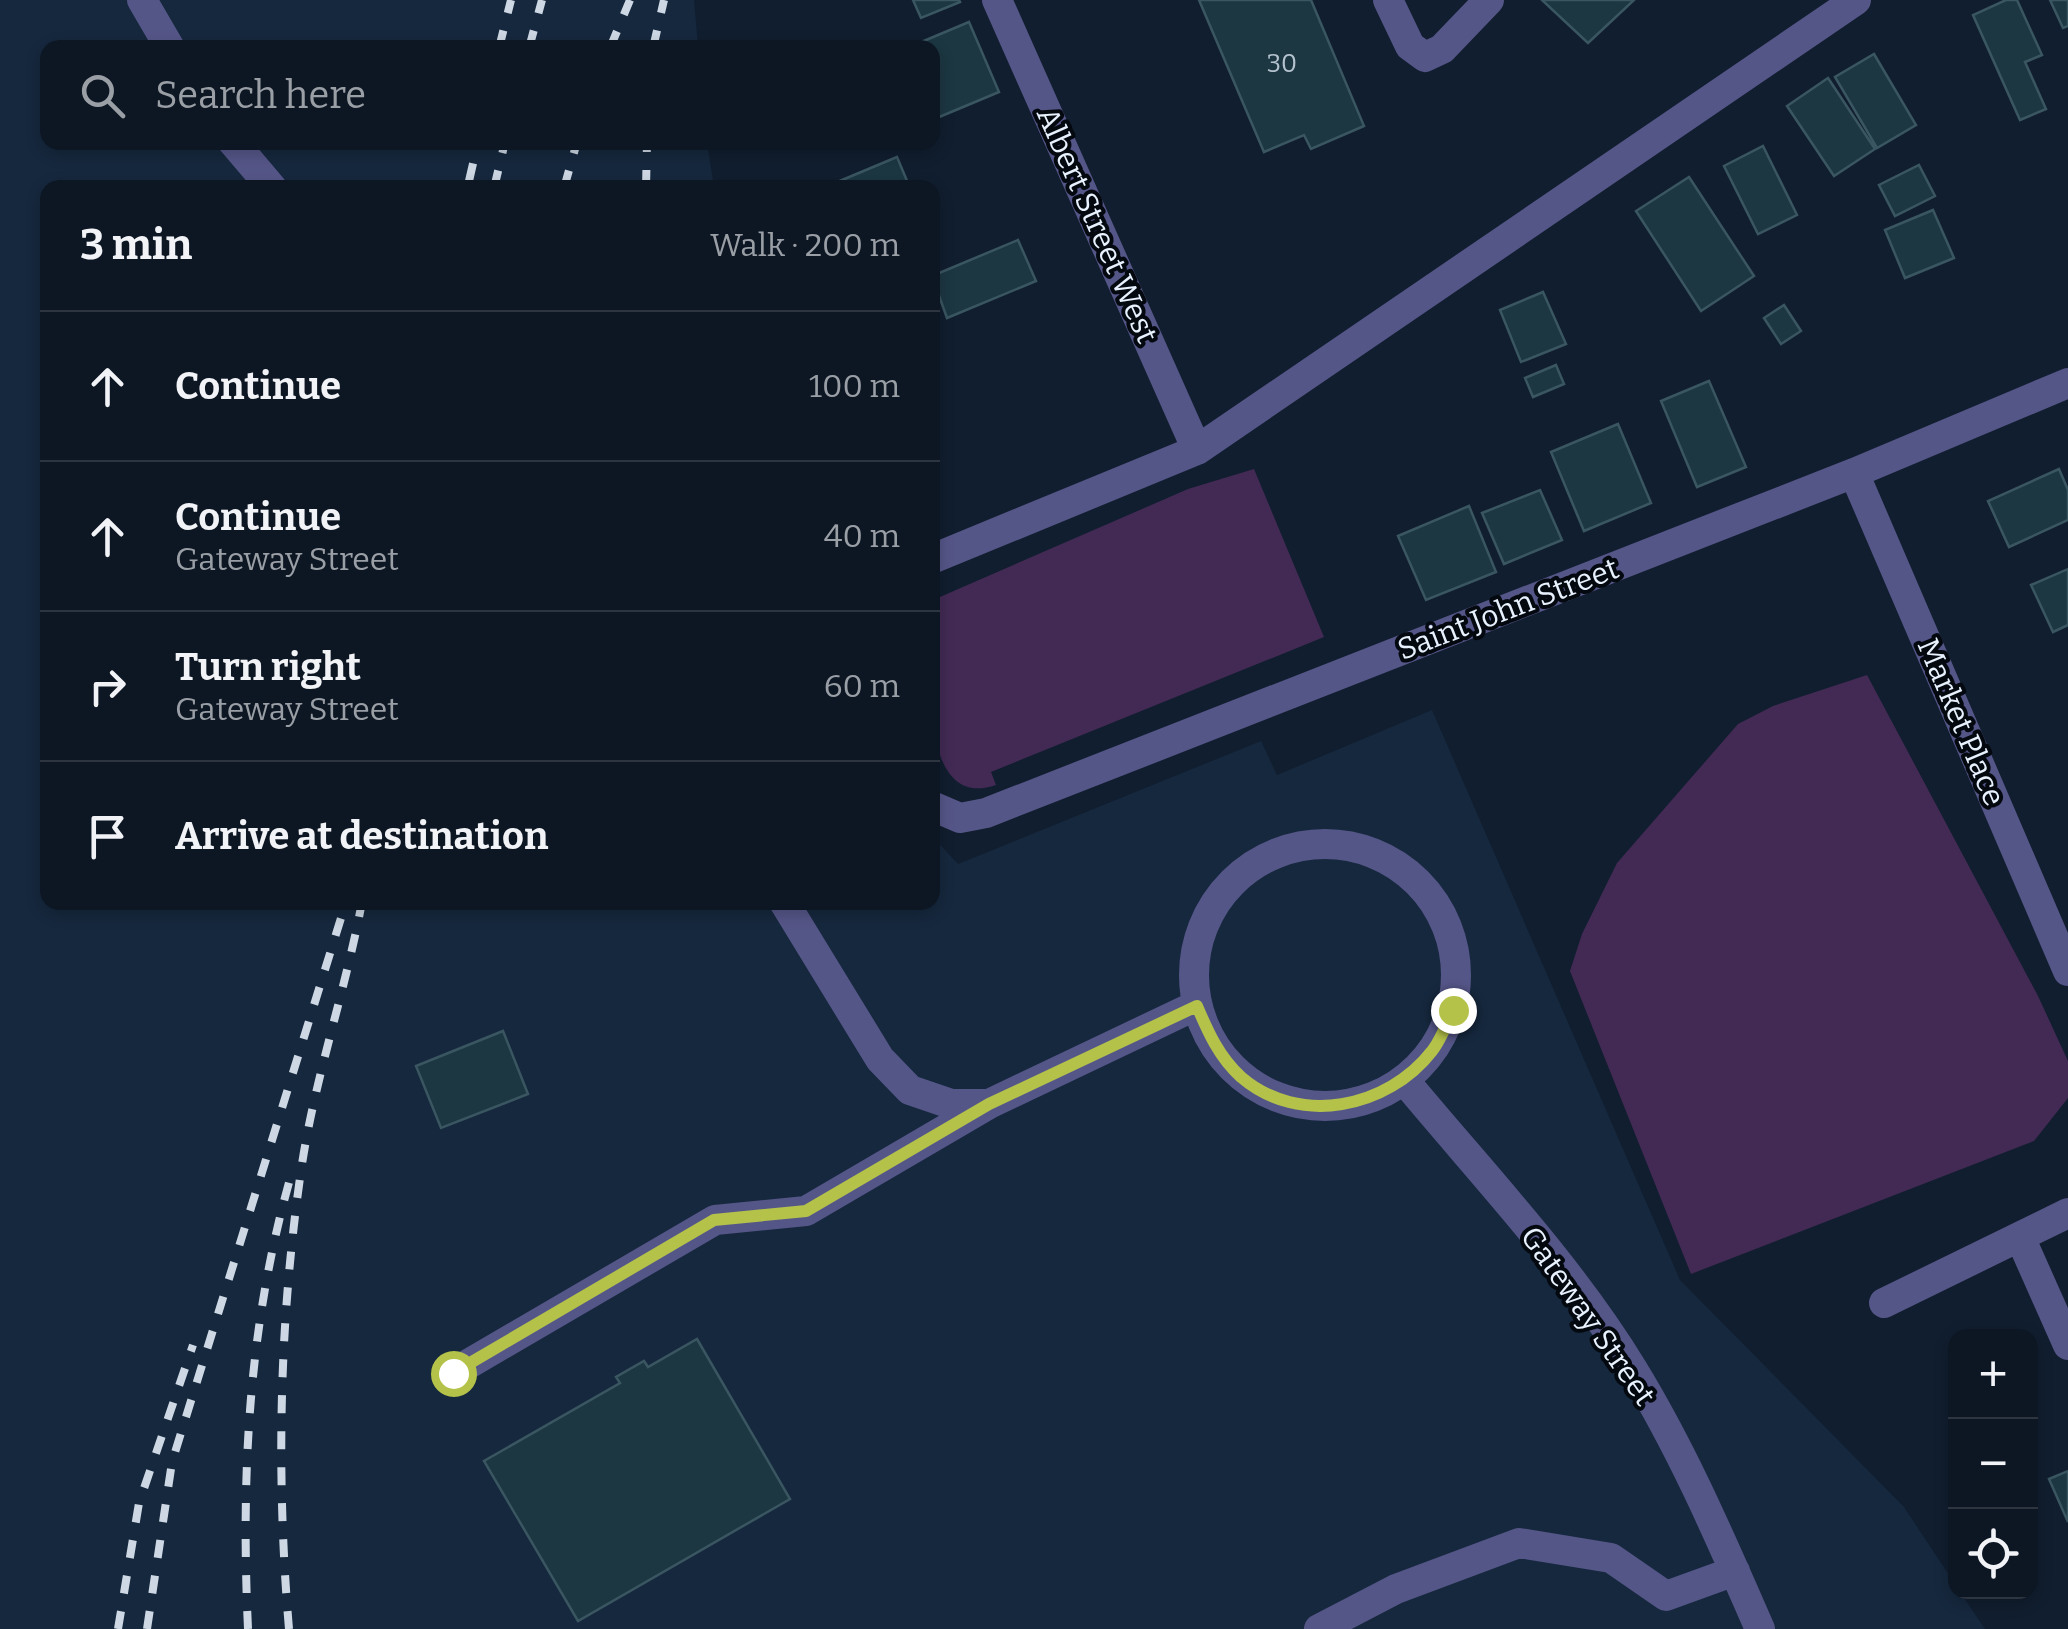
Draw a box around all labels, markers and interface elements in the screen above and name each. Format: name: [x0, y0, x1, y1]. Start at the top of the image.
search box: [40, 40, 940, 150]
house number: 30: [1267, 49, 1297, 79]
icon: search: [75, 68, 130, 123]
text: Search here: [155, 72, 366, 118]
street label: Albert Street West: [1029, 102, 1165, 349]
text: 3 min: [80, 220, 192, 270]
text: Walk · 200 m: [710, 226, 900, 264]
icon: ahead: [80, 359, 135, 414]
text: Continue: [175, 363, 341, 409]
text: 100 m: [809, 367, 900, 405]
text: Continue: [175, 494, 341, 540]
icon: ahead: [80, 509, 135, 564]
text: 40 m: [824, 517, 900, 555]
text: Gateway Street: [175, 540, 399, 578]
street label: Saint John Street: [1392, 550, 1624, 668]
street label: Market Place: [1910, 633, 2012, 811]
text: Turn right: [175, 644, 361, 690]
icon: right: [80, 659, 135, 714]
text: 60 m: [824, 667, 900, 705]
text: Gateway Street: [175, 690, 399, 728]
icon: arrive: [80, 809, 135, 864]
text: Arrive at destination: [175, 813, 548, 859]
route end: [1431, 988, 1477, 1034]
street label: Gateway Street: [1513, 1220, 1663, 1412]
map controls: [1948, 1329, 2038, 1599]
button: +: [1948, 1329, 2038, 1419]
route start: [431, 1351, 477, 1397]
button: −: [1948, 1419, 2038, 1509]
button: locate: [1948, 1509, 2038, 1599]

